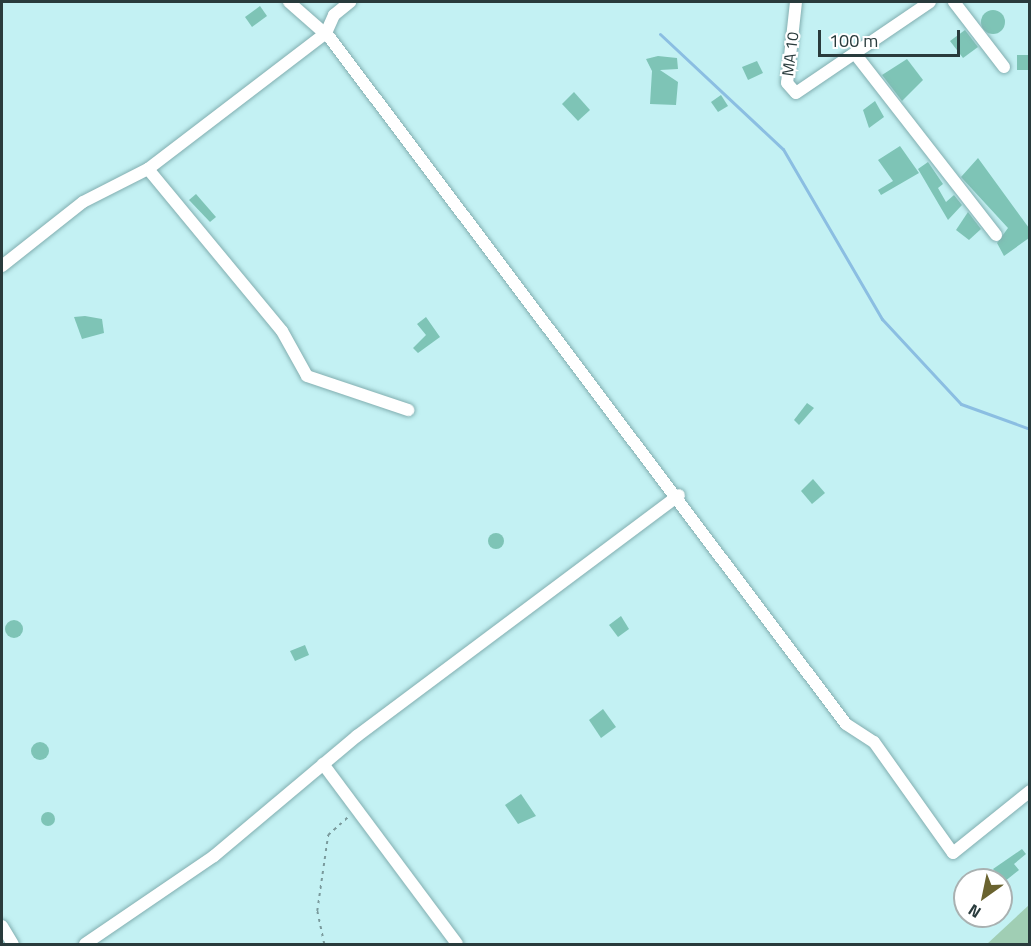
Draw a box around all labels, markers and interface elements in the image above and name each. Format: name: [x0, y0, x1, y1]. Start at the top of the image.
scale bar: [821, 18, 964, 56]
text: 100 m: [829, 27, 878, 54]
street label: MA 10: [778, 31, 802, 77]
north arrow: [953, 868, 1013, 928]
text: N: [963, 898, 985, 925]

